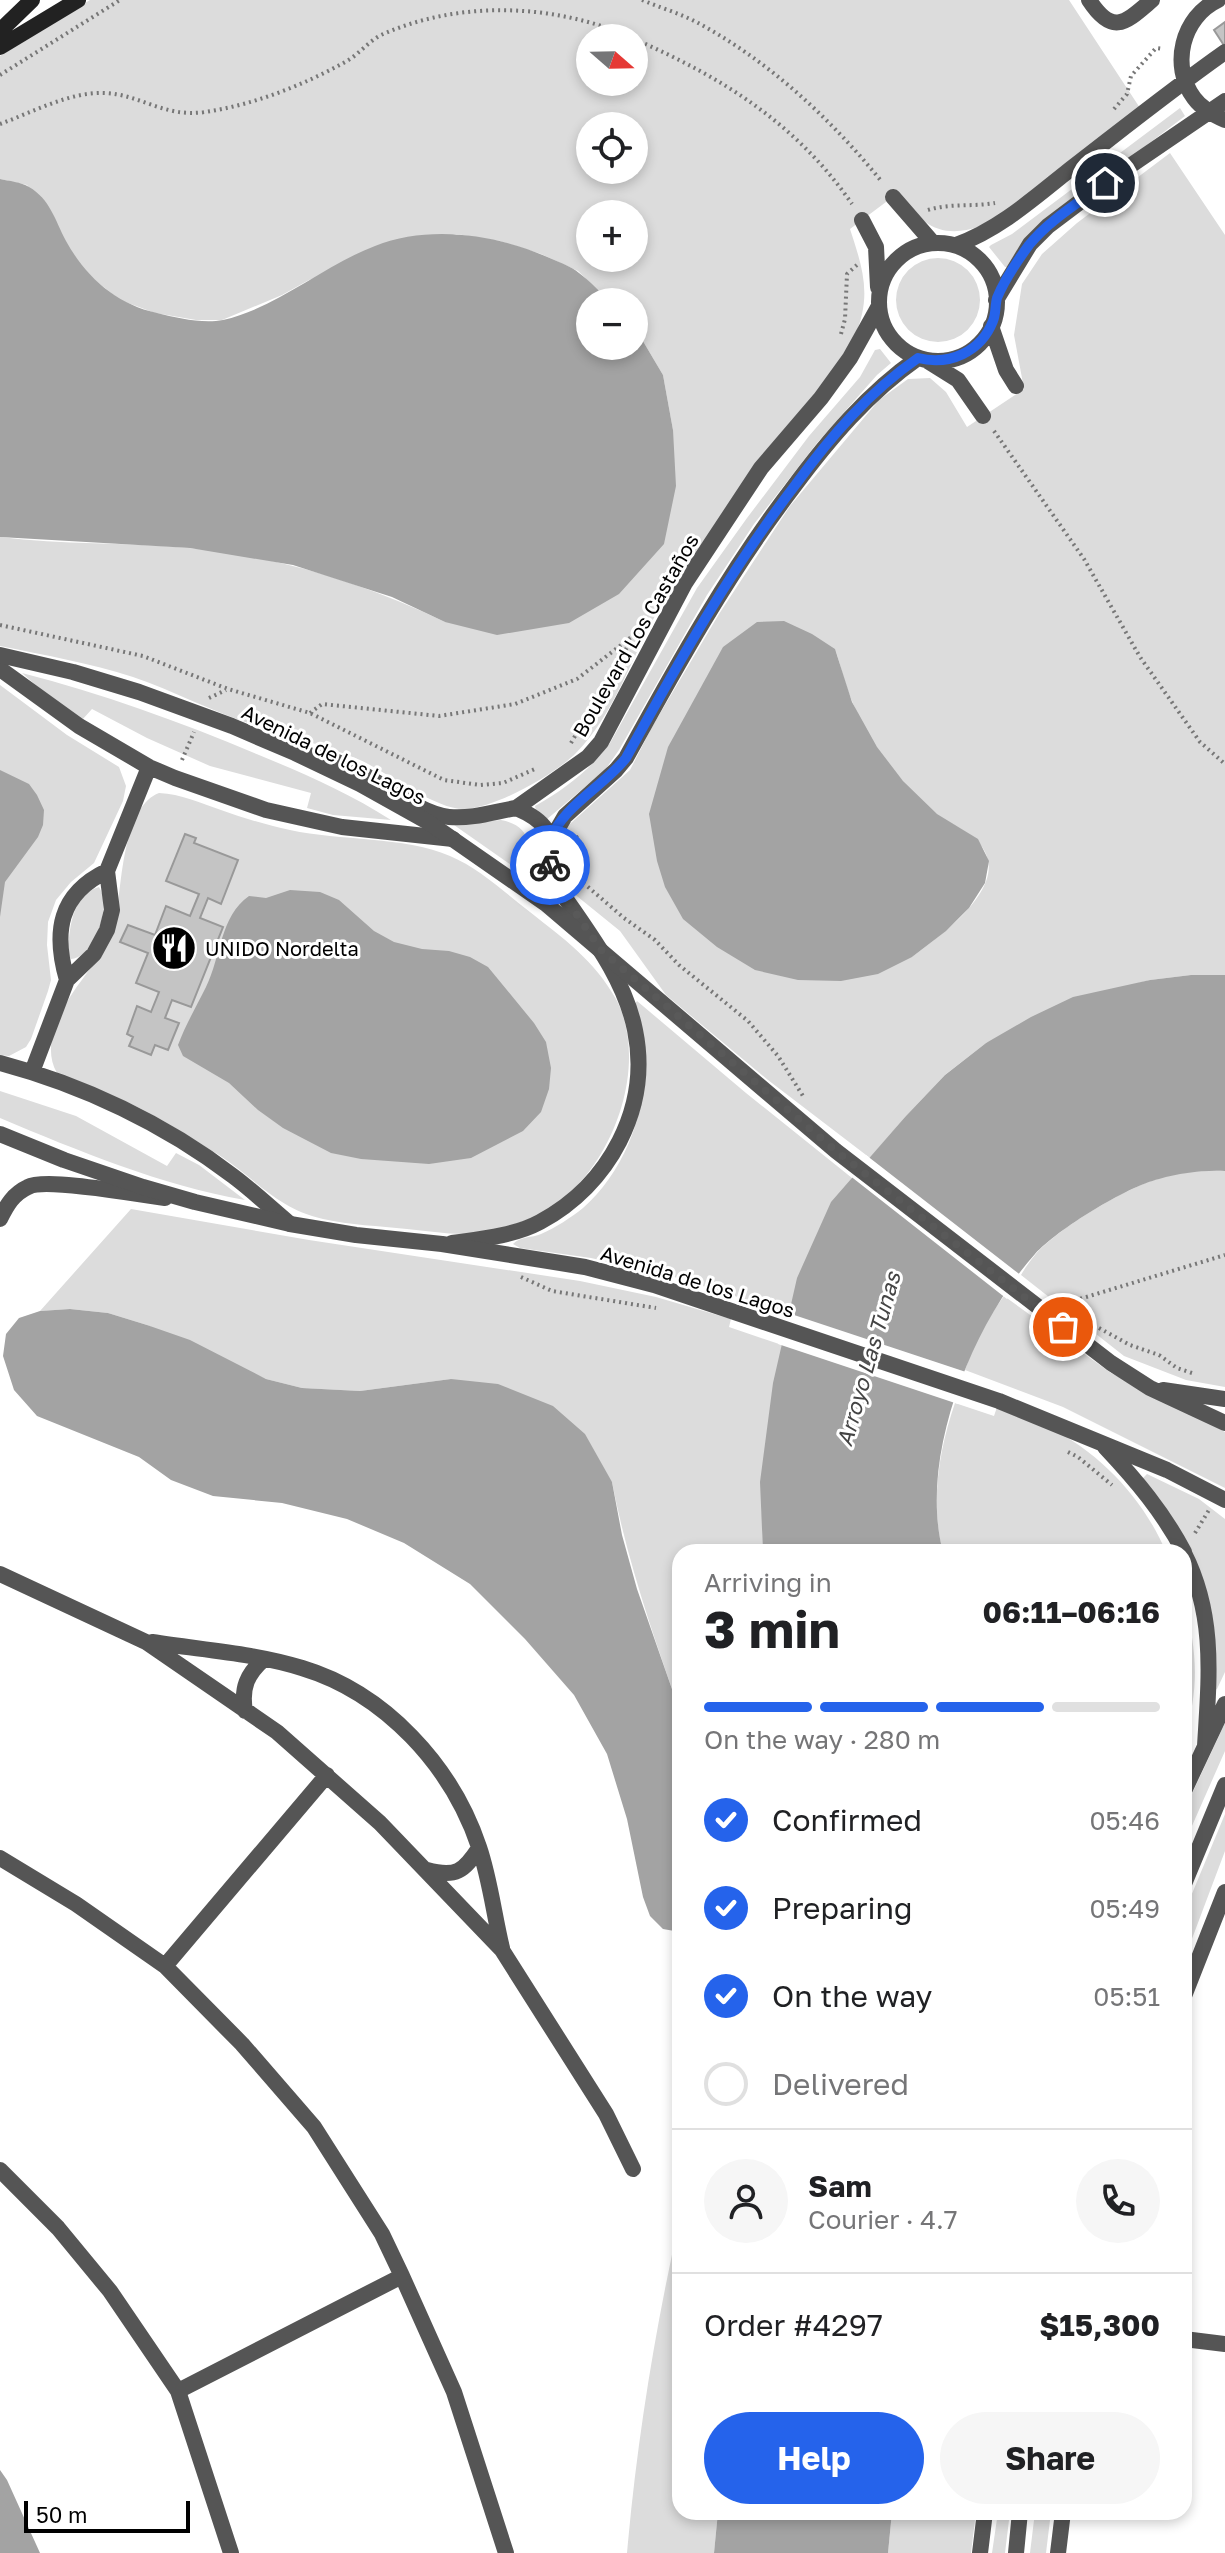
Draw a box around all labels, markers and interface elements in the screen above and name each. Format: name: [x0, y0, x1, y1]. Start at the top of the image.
north arrow: [576, 24, 648, 96]
map controls: [576, 24, 648, 360]
button: locate: [576, 112, 648, 184]
pin: [1071, 149, 1139, 217]
icon: home: [1083, 161, 1127, 205]
button: +: [576, 200, 648, 272]
button: −: [576, 288, 648, 360]
street label: Boulevard Los Castaños: [567, 529, 703, 741]
street label: Avenida de los Lagos: [238, 699, 430, 809]
courier: [510, 825, 590, 905]
icon: bike: [528, 843, 572, 887]
restaurant icon: UNIDO Nordelta: [150, 924, 198, 972]
place label: UNIDO Nordelta: [205, 936, 359, 960]
street label: Avenida de los Lagos: [598, 1240, 798, 1322]
water label: Arroyo Las Tunas: [830, 1268, 906, 1449]
pin: [1029, 1293, 1097, 1361]
icon: bag: [1041, 1305, 1085, 1349]
text: Arriving in: [704, 1567, 832, 1598]
text: 06:11–06:16: [982, 1594, 1160, 1630]
text: 3 min: [704, 1597, 840, 1659]
text: On the way · 280 m: [704, 1724, 940, 1755]
icon: check: [704, 1798, 748, 1842]
text: Confirmed: [772, 1802, 922, 1838]
text: 05:46: [1089, 1805, 1160, 1836]
icon: check: [704, 1886, 748, 1930]
text: Preparing: [772, 1890, 913, 1926]
text: 05:49: [1089, 1893, 1160, 1924]
icon: check: [704, 1974, 748, 2018]
text: On the way: [772, 1978, 932, 2014]
text: 05:51: [1093, 1981, 1160, 2012]
text: Delivered: [772, 2066, 909, 2102]
button: person: [704, 2159, 788, 2243]
button: phone: [1076, 2159, 1160, 2243]
text: Sam: [808, 2168, 872, 2204]
text: Courier · 4.7: [808, 2204, 958, 2235]
text: Order #4297: [704, 2307, 883, 2343]
text: $15,300: [1039, 2307, 1160, 2343]
button: Help: [704, 2412, 924, 2504]
button: Share: [940, 2412, 1160, 2504]
scale bar: [24, 2497, 190, 2533]
text: 50 m: [36, 2501, 87, 2528]

